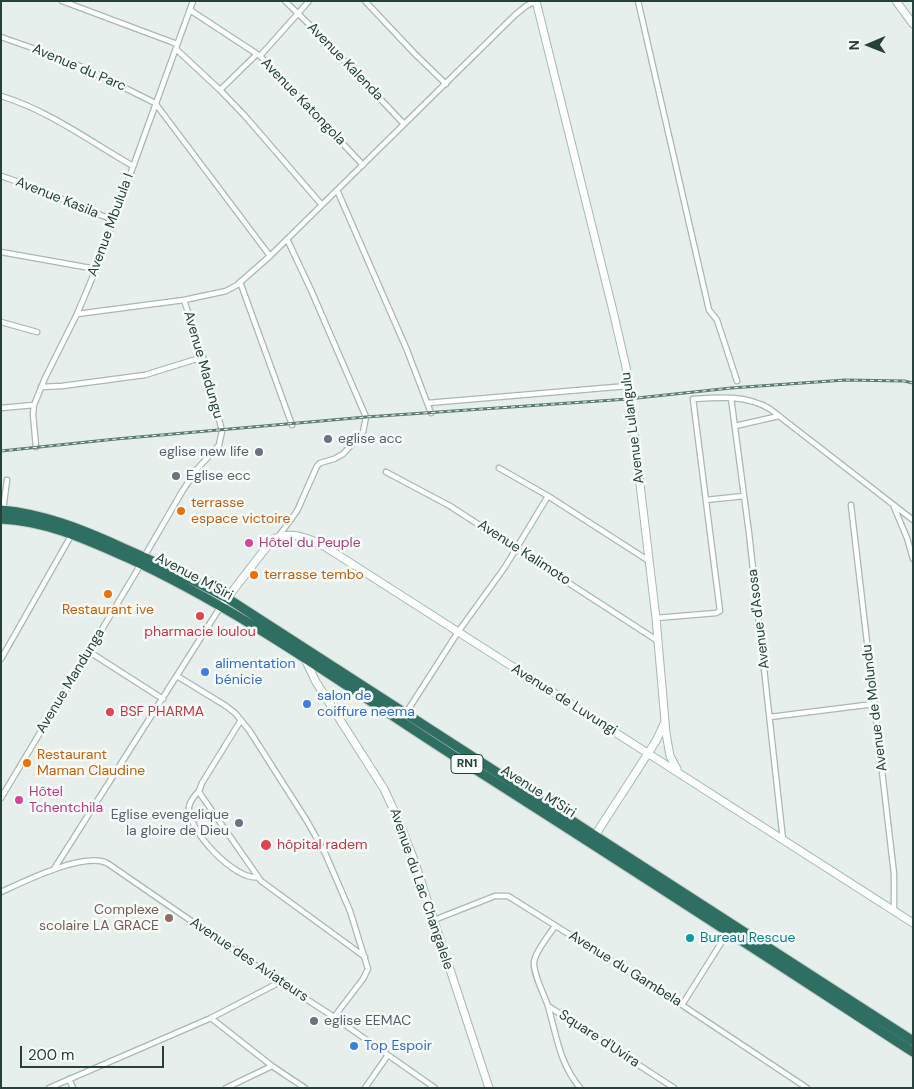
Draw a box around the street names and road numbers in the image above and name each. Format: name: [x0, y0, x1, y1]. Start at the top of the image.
street label: Avenue Kalenda: [303, 19, 387, 105]
street label: Avenue du Parc: [30, 41, 128, 95]
street label: Avenue Katongola: [257, 55, 349, 149]
street label: Avenue Mbulula I: [85, 171, 137, 279]
street label: Avenue Kasila: [13, 174, 101, 222]
street label: Avenue Madungu: [180, 309, 226, 421]
street label: Avenue Lulangulu: [618, 371, 648, 485]
street label: Avenue Kalimoto: [474, 517, 574, 589]
street label: Avenue M'Siri: [152, 550, 236, 604]
street label: Avenue d'Asosa: [745, 568, 773, 670]
street label: Avenue Mandunga: [33, 626, 109, 736]
street label: Avenue de Molundu: [859, 644, 891, 772]
street label: Avenue de Luvungi: [508, 661, 620, 739]
road number: RN1: [451, 754, 483, 774]
street label: Avenue M'Siri: [497, 762, 579, 822]
street label: Avenue du Lac Changalele: [385, 806, 457, 972]
street label: Avenue des Aviateurs: [187, 914, 311, 1006]
street label: Avenue du Gambela: [565, 927, 685, 1011]
street label: Square d'Uvira: [555, 1007, 643, 1071]

